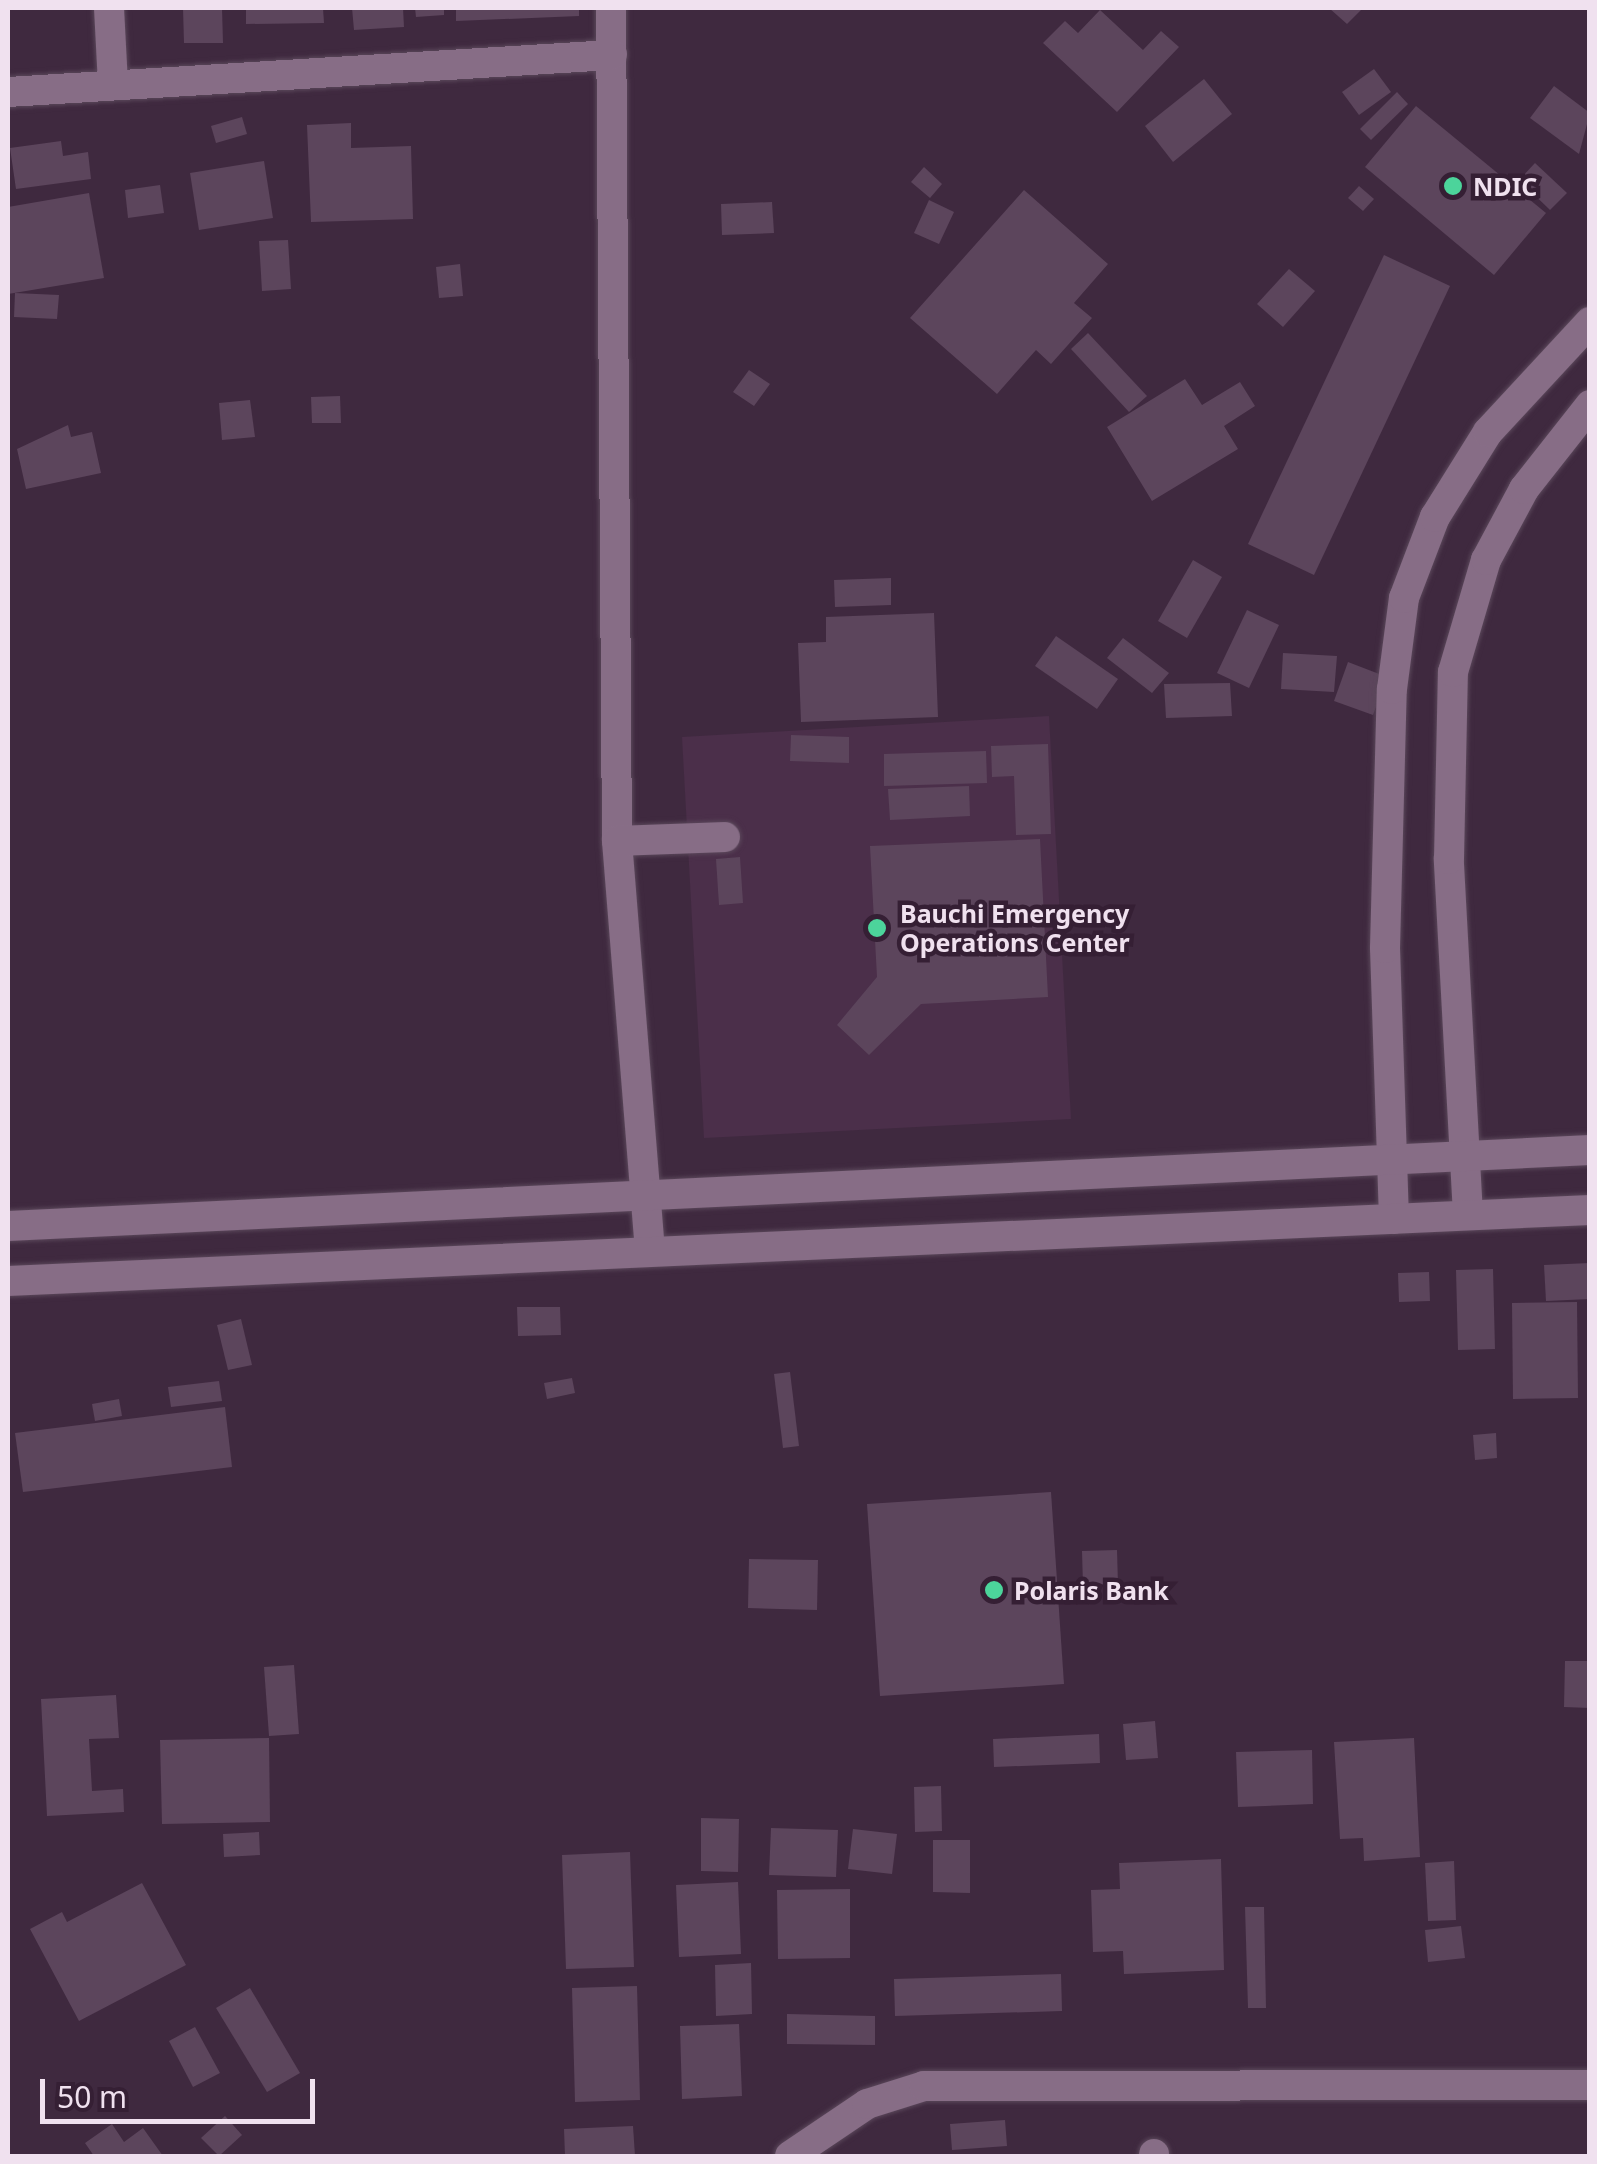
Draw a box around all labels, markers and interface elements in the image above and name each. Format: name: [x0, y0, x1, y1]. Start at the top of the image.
place label: NDIC: [1473, 171, 1537, 201]
marker: NDIC: [1442, 175, 1464, 197]
place label: Bauchi Emergency Operations Center: [900, 899, 1130, 958]
marker: Bauchi Emergency Operations Center: [864, 915, 890, 941]
place label: Polaris Bank: [1014, 1575, 1169, 1605]
marker: Polaris Bank: [983, 1579, 1005, 1601]
scale bar: [45, 2059, 320, 2121]
text: 50 m: [57, 2076, 127, 2117]

